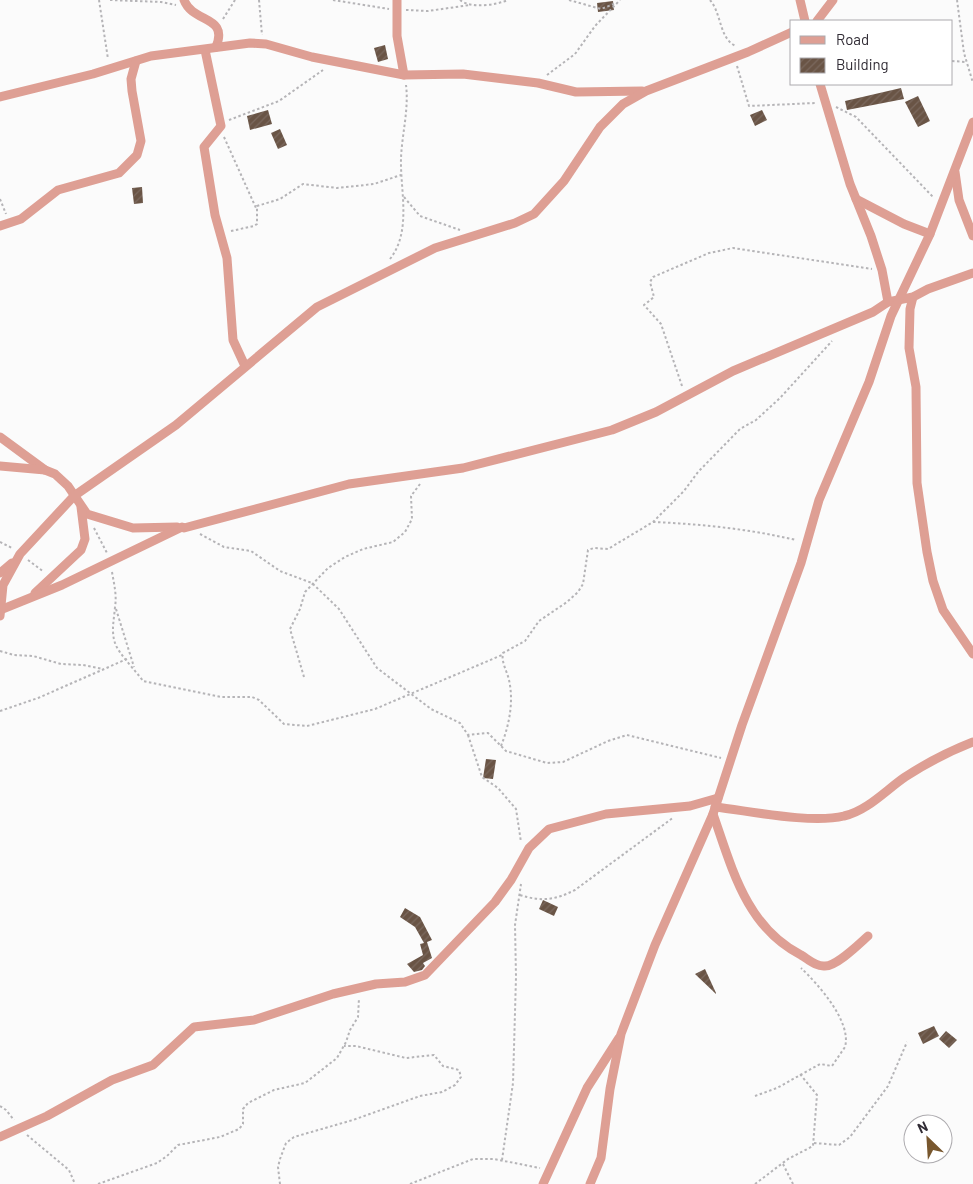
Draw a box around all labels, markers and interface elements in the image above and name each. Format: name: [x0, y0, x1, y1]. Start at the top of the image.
legend: [790, 20, 953, 85]
text: Road: [836, 30, 869, 48]
text: Building: [836, 55, 889, 73]
north arrow: [903, 1114, 953, 1164]
text: N: [914, 1117, 930, 1136]

